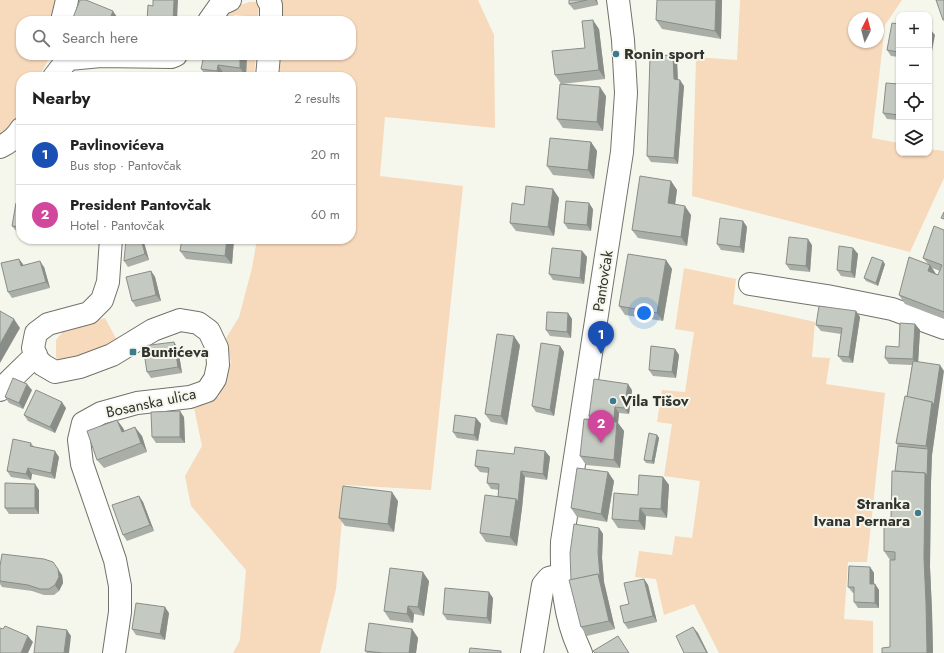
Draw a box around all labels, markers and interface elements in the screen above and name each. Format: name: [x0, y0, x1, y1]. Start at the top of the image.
north arrow: [848, 12, 884, 48]
map controls: [896, 12, 932, 156]
button: +: [896, 12, 932, 48]
search box: [16, 16, 356, 60]
icon: search: [30, 27, 52, 49]
text: Search here: [62, 27, 138, 49]
place label: Ronin sport: [624, 43, 705, 65]
button: −: [896, 48, 932, 84]
marker: Ronin sport: [611, 49, 621, 59]
button: locate: [896, 84, 932, 120]
text: Nearby: [32, 86, 90, 110]
text: 2 results: [294, 89, 340, 108]
button: layers: [896, 120, 932, 156]
text: Pavlinovićeva: [70, 134, 164, 156]
text: 1: [42, 145, 48, 164]
text: 20 m: [311, 145, 340, 164]
text: Bus stop · Pantovčak: [70, 156, 181, 175]
text: President Pantovčak: [70, 194, 211, 216]
text: 2: [41, 205, 49, 224]
text: 60 m: [311, 205, 340, 224]
text: Hotel · Pantovčak: [70, 216, 164, 235]
street label: Pantovčak: [587, 248, 619, 313]
your location: [634, 303, 654, 323]
pin: 1: [588, 321, 614, 354]
place label: Buntićeva: [141, 341, 209, 363]
marker: Buntićeva: [128, 347, 138, 357]
street label: Bosanska ulica: [104, 383, 198, 423]
place label: Vila Tišov: [620, 390, 689, 412]
marker: Vila Tišov: [608, 396, 618, 406]
pin: 2: [588, 410, 614, 443]
place label: Stranka Ivana Pernara: [813, 493, 910, 532]
marker: Stranka Ivana Pernara: [913, 508, 923, 518]

